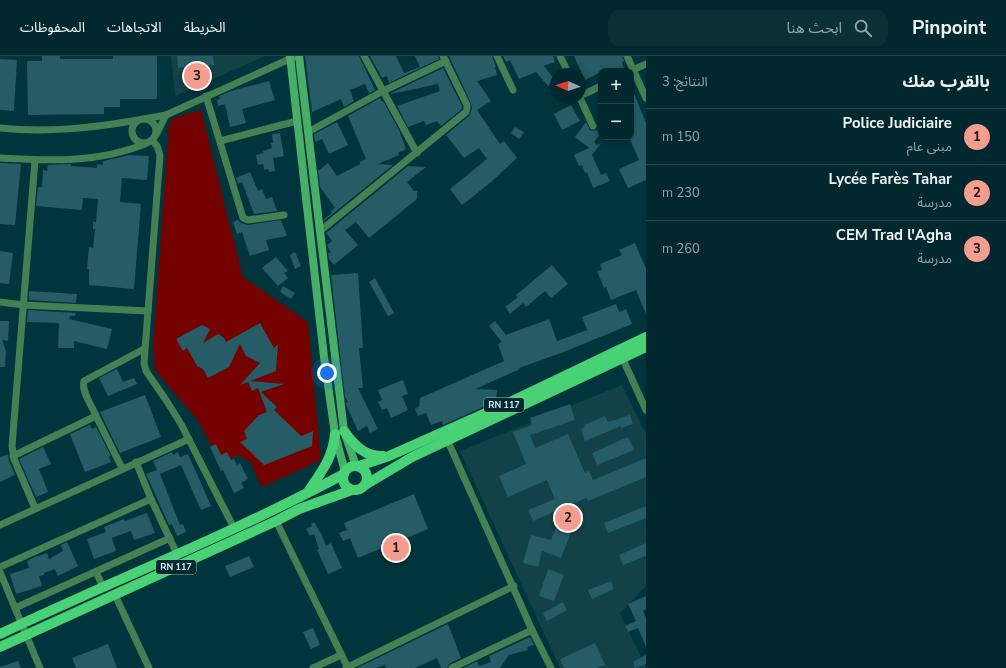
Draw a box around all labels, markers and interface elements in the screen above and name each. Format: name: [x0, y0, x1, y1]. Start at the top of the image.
search box: [608, 10, 888, 46]
text: Pinpoint: [912, 15, 986, 41]
icon: search: [852, 17, 874, 39]
text: المحفوظات: [20, 18, 85, 37]
text: الاتجاهات: [107, 18, 162, 37]
text: الخريطة: [184, 18, 226, 37]
text: ابحث هنا: [787, 18, 842, 38]
pin: 3: [184, 61, 210, 91]
north arrow: [550, 68, 586, 104]
map controls: [598, 68, 634, 140]
button: +: [598, 68, 634, 104]
text: بالقرب منك: [903, 70, 990, 93]
text: النتائج: 3: [662, 73, 708, 91]
button: −: [598, 104, 634, 140]
text: Police Judiciaire: [843, 113, 952, 133]
text: 150 m: [662, 128, 700, 146]
text: 1: [973, 128, 981, 146]
text: مبنى عام: [907, 138, 952, 156]
text: Lycée Farès Tahar: [828, 169, 952, 189]
text: 230 m: [662, 184, 700, 202]
text: 2: [973, 184, 981, 202]
text: مدرسة: [917, 194, 952, 212]
text: CEM Trad l'Agha: [836, 225, 952, 245]
text: 260 m: [662, 240, 700, 258]
text: 3: [973, 240, 981, 258]
text: مدرسة: [917, 250, 952, 268]
your location: [317, 363, 337, 383]
road number: RN 117: [484, 398, 524, 412]
pin: 2: [555, 503, 581, 533]
pin: 1: [383, 533, 409, 563]
road number: RN 117: [156, 560, 196, 574]

